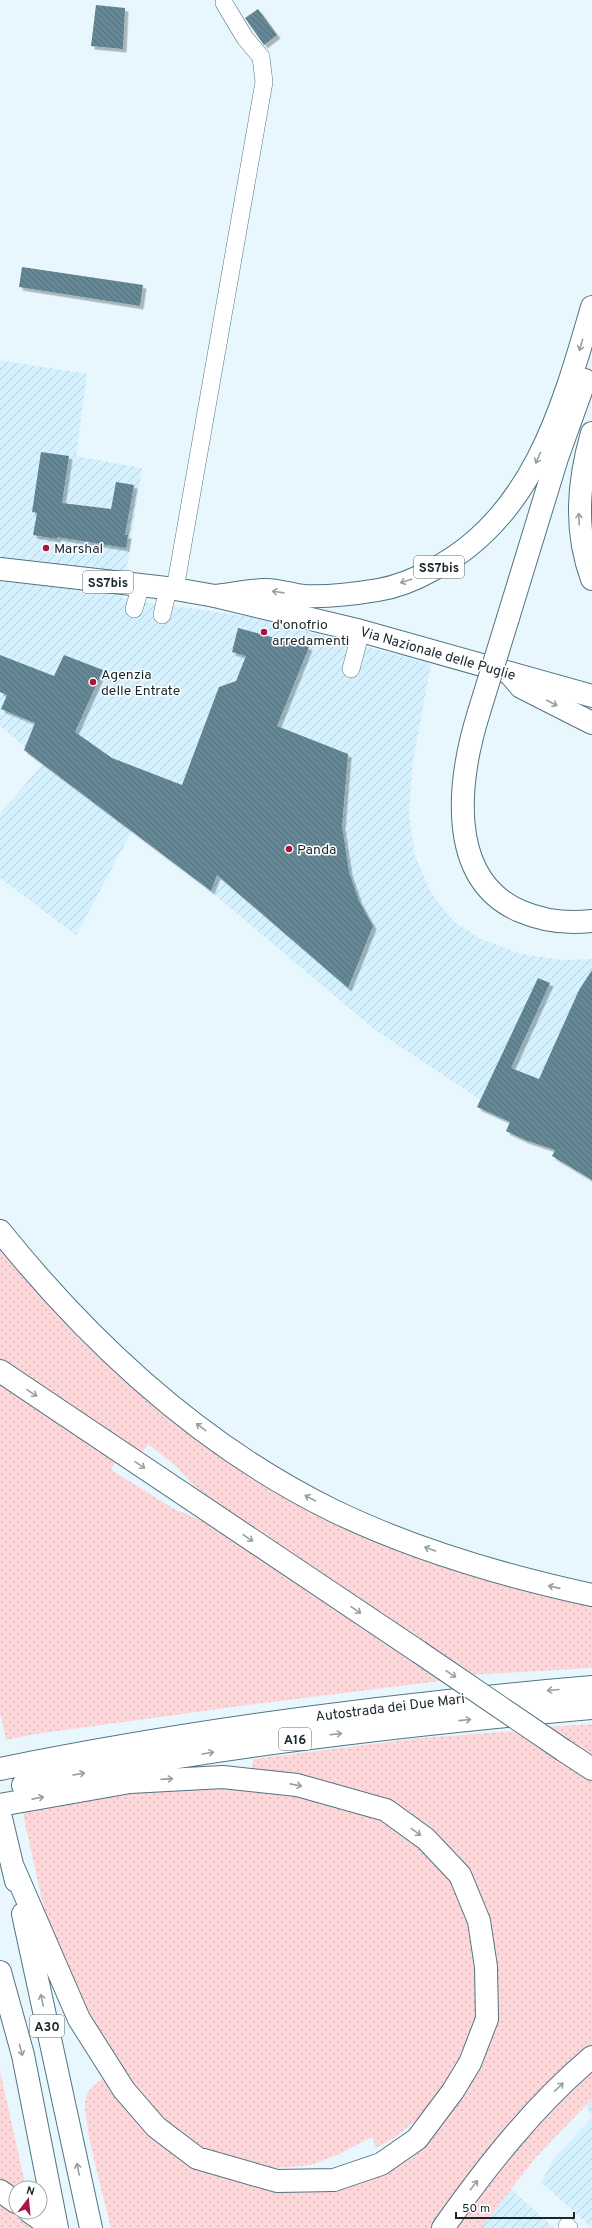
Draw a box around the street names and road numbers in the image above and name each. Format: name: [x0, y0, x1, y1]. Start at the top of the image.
road number: SS7bis: [414, 556, 464, 578]
road number: SS7bis: [83, 571, 133, 593]
street label: Via Nazionale delle Puglie: [358, 624, 517, 685]
street label: Autostrada dei Due Mari: [315, 1691, 466, 1726]
road number: A16: [279, 1728, 311, 1750]
road number: A30: [30, 2015, 64, 2037]

